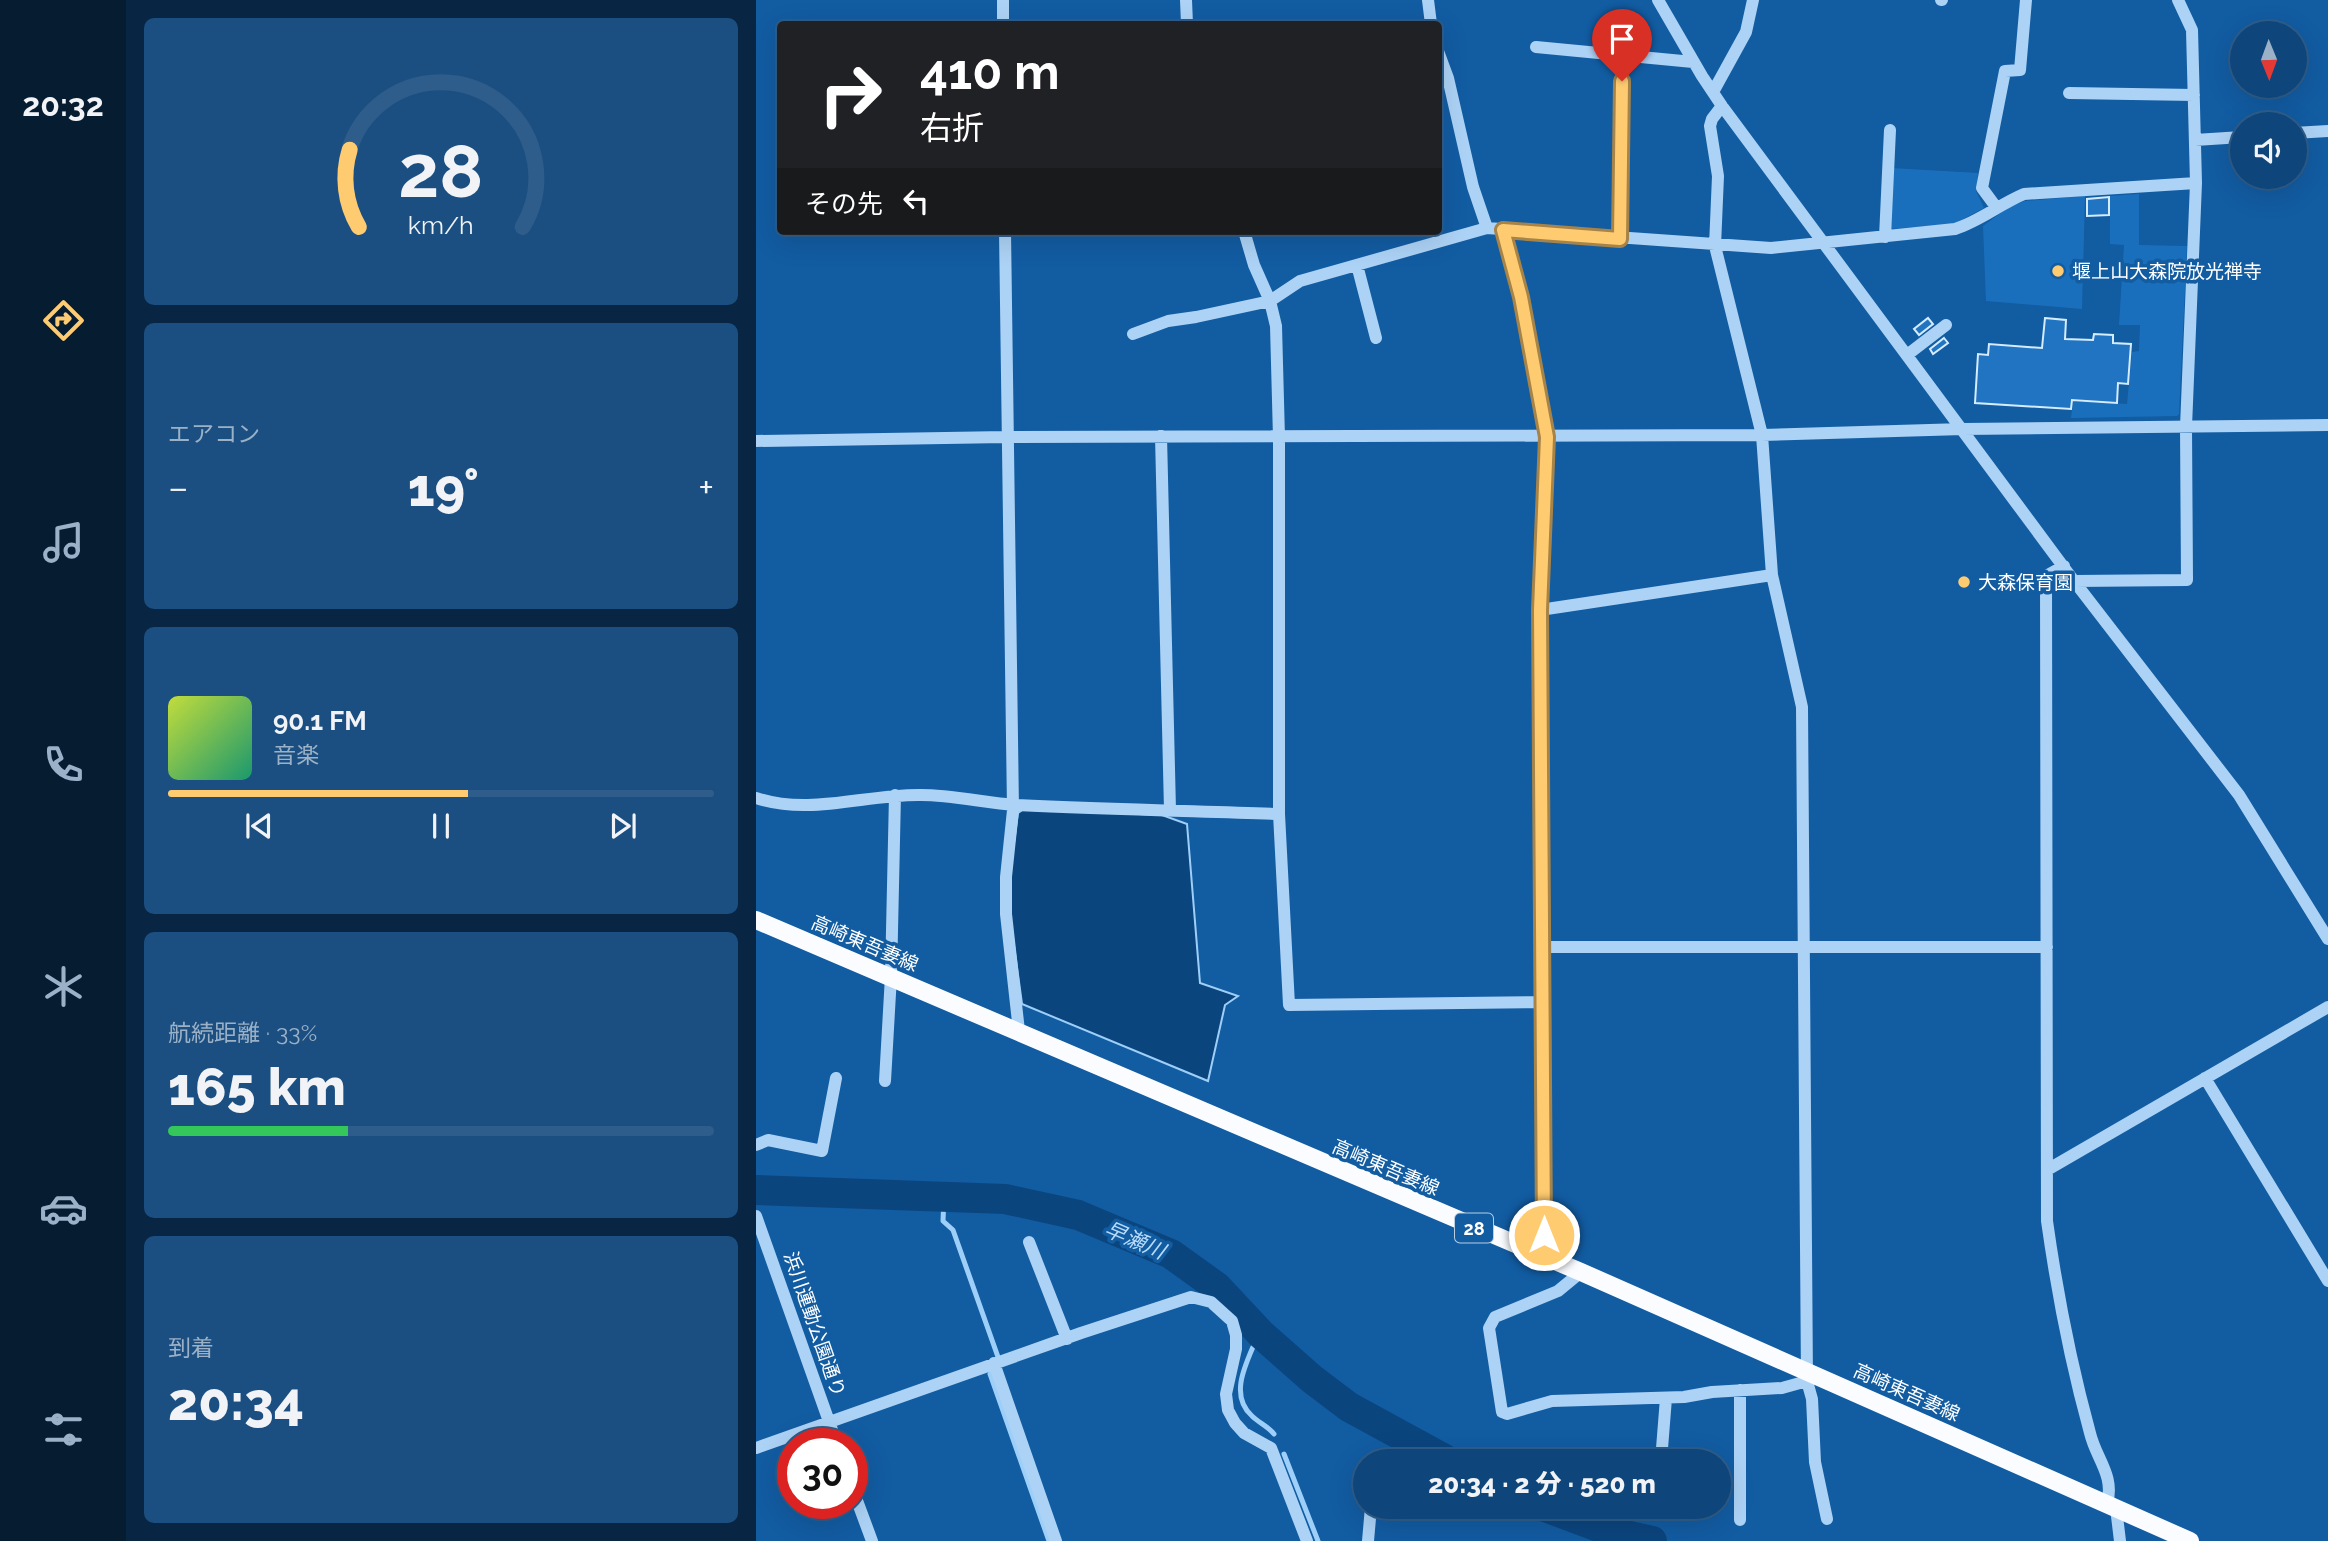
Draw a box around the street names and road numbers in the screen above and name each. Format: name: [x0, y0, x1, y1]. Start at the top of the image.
street label: 高崎東吾妻線: [808, 911, 922, 975]
street label: 高崎東吾妻線: [1329, 1135, 1443, 1199]
road number: 28: [1455, 1213, 1493, 1242]
street label: 浜川運動公園通り: [780, 1249, 850, 1399]
street label: 高崎東吾妻線: [1850, 1359, 1964, 1425]

